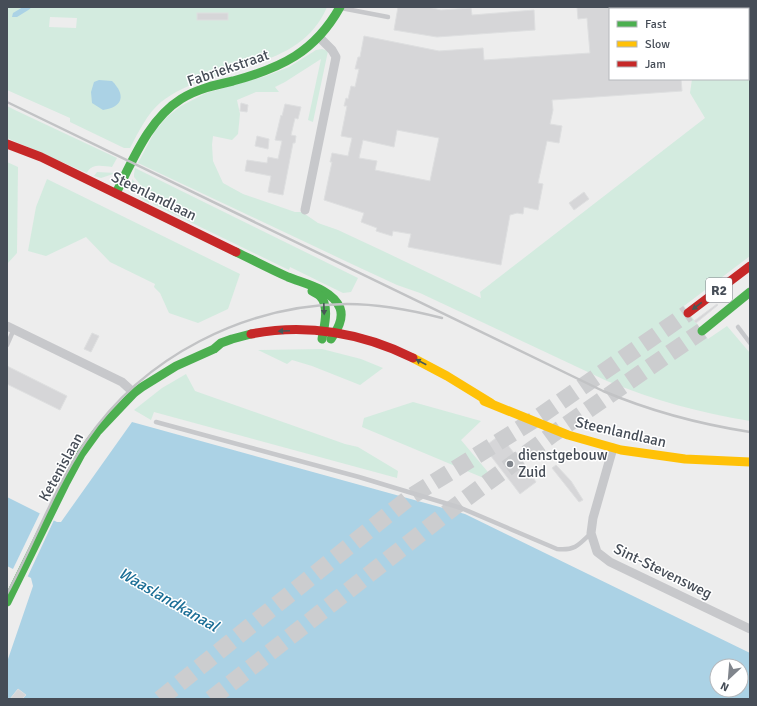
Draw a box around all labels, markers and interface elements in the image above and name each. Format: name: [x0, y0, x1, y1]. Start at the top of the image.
legend: [609, 8, 749, 80]
text: Fast: [645, 17, 666, 32]
text: Slow: [645, 37, 670, 52]
street label: Fabriekstraat: [185, 46, 271, 90]
text: Jam: [645, 57, 666, 72]
street label: Steenlandlaan: [108, 168, 200, 224]
road number: R2: [706, 278, 732, 302]
one-way arrow: [691, 302, 702, 311]
one-way arrow: [321, 303, 327, 316]
one-way arrow: [278, 327, 290, 334]
one-way arrow: [416, 359, 427, 366]
street label: Steenlandlaan: [574, 413, 668, 451]
street label: Ketenislaan: [35, 430, 87, 504]
place label: dienstgebouw Zuid: [518, 446, 608, 481]
marker: dienstgebouw Zuid: [505, 459, 515, 469]
street label: Sint-Stevensweg: [611, 540, 715, 603]
water label: Waaslandkanaal: [115, 563, 223, 637]
north arrow: [709, 658, 749, 698]
text: N: [719, 679, 731, 694]

